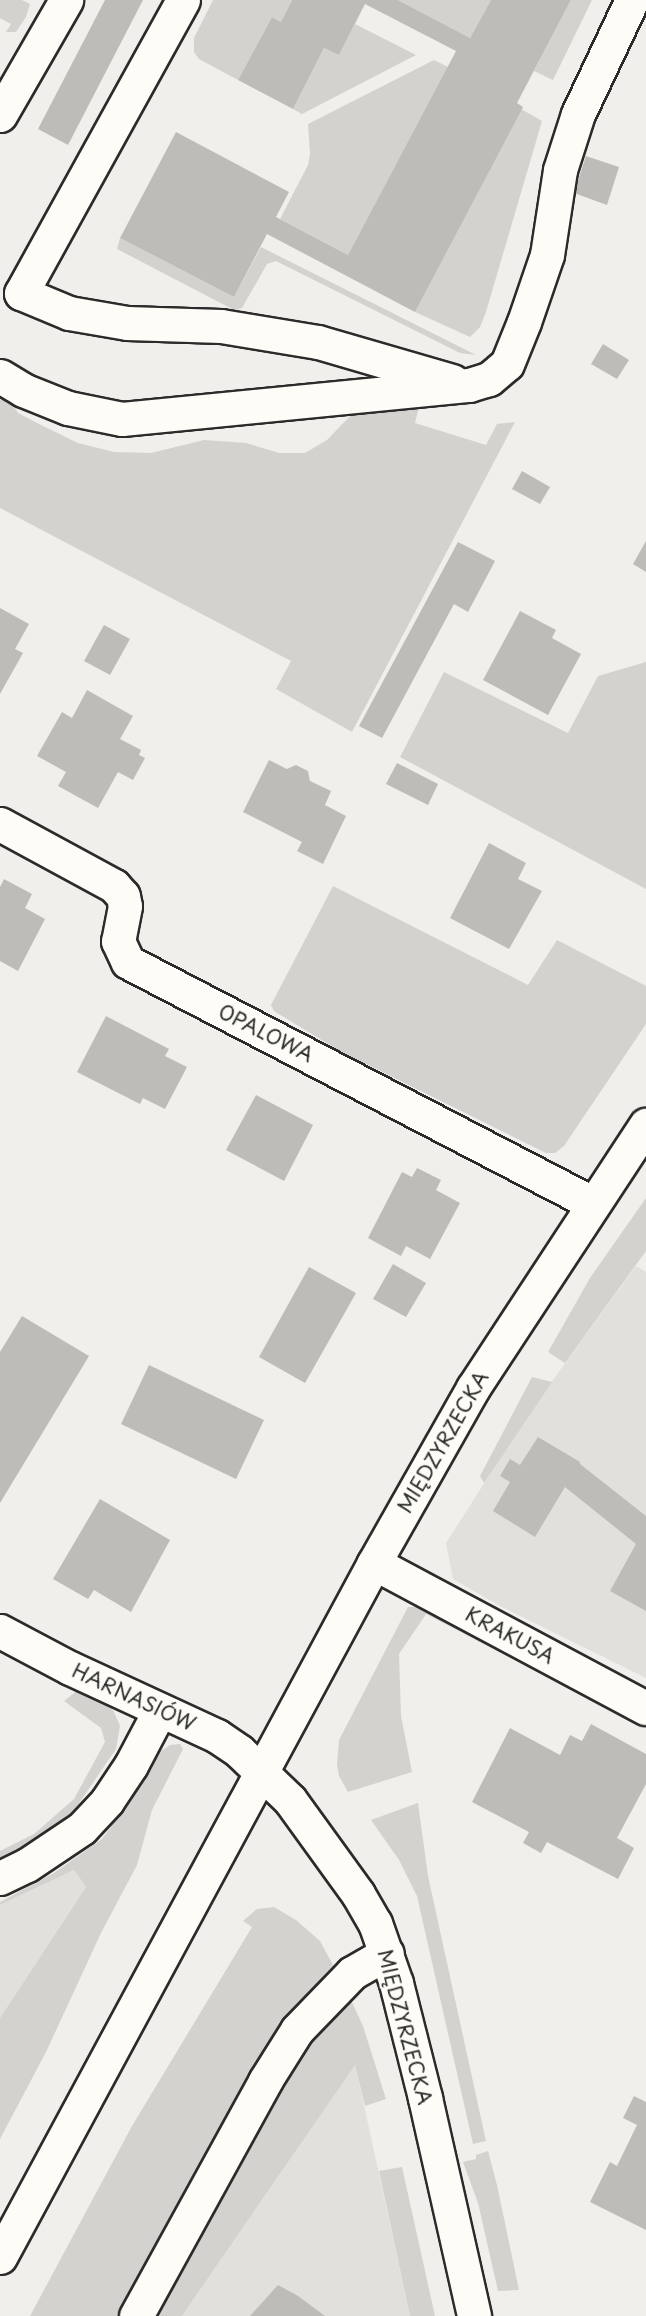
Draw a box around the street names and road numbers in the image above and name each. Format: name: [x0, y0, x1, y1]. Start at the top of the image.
street label: OPALOWA: [215, 999, 317, 1067]
street label: MIĘDZYRZECKA: [393, 1367, 493, 1517]
street label: KRAKUSA: [461, 1602, 559, 1668]
street label: HARNASIÓW: [69, 1658, 199, 1736]
street label: MIĘDZYRZECKA: [373, 1947, 437, 2107]

